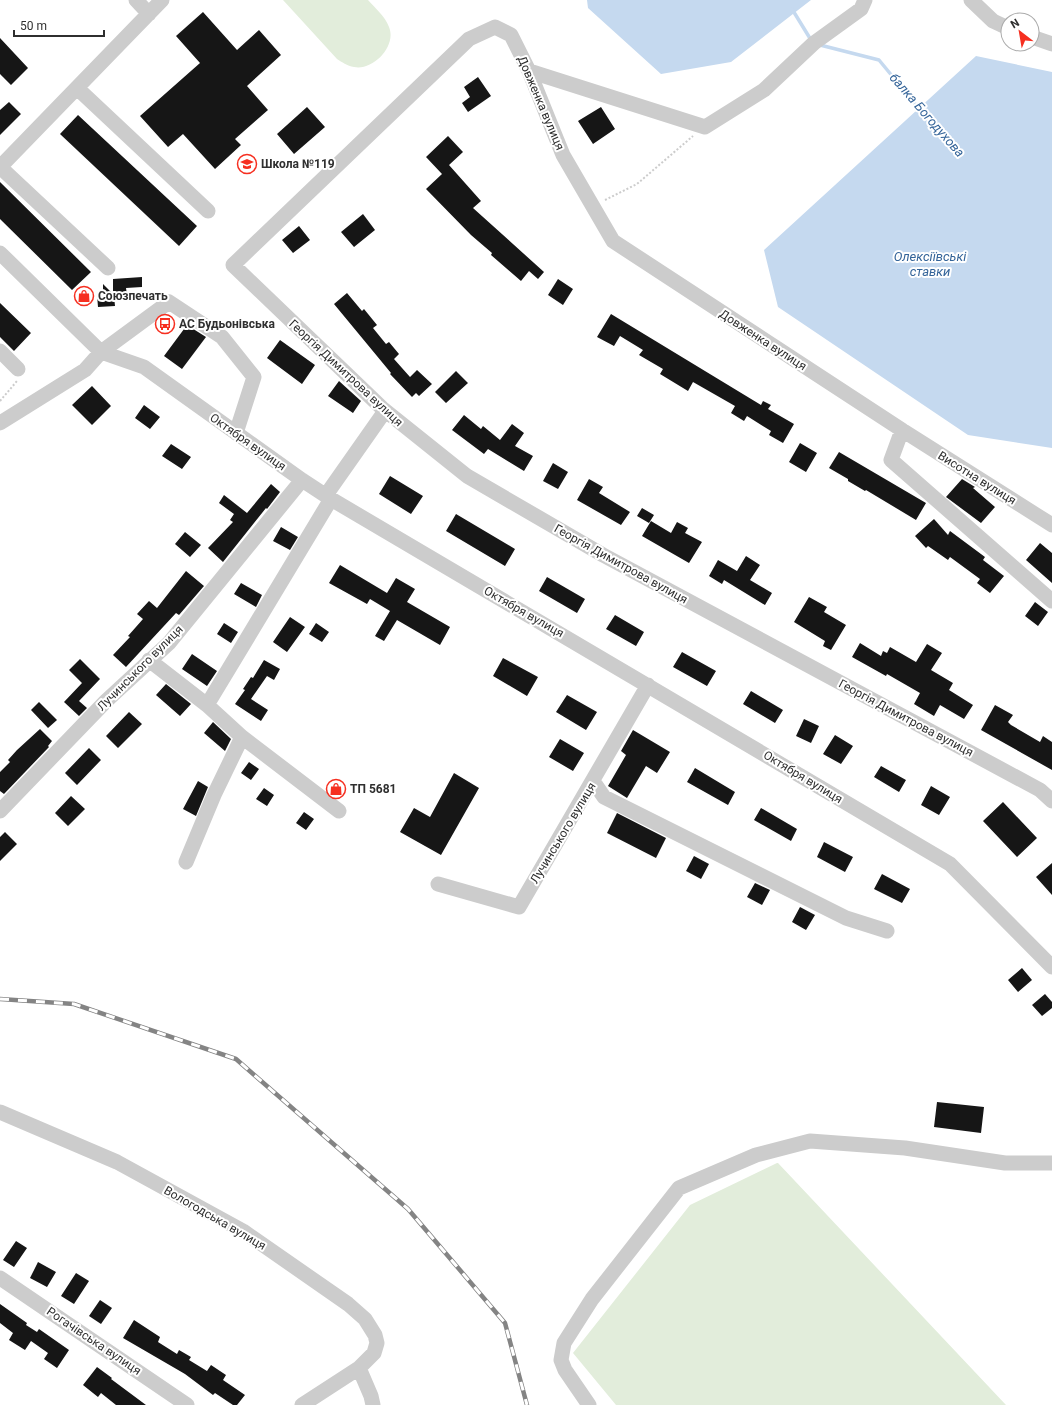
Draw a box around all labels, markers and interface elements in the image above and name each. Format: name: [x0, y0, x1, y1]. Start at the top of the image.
scale bar: [14, 12, 104, 38]
north arrow: [1000, 12, 1040, 52]
text: N: [1008, 16, 1022, 31]
text: 50 m: [20, 19, 47, 33]
street label: Довженка вулиця: [515, 54, 567, 152]
water label: балка Богодухова: [887, 70, 968, 160]
school or university icon: Школа №119: [236, 153, 258, 175]
place label: Школа №119: [261, 157, 335, 171]
water label: Олексіївські ставки: [894, 249, 967, 279]
shop icon: Союзпечать: [73, 285, 95, 307]
place label: Союзпечать: [98, 289, 168, 303]
street label: Довженка вулиця: [717, 307, 809, 373]
bus stop icon: АС Будьонівська: [154, 313, 176, 335]
place label: АС Будьонівська: [179, 317, 275, 331]
street label: Георгія Димитрова вулиця: [286, 317, 406, 429]
street label: Октября вулиця: [207, 411, 289, 473]
street label: Висотна вулиця: [935, 448, 1019, 508]
street label: Георгія Димитрова вулиця: [552, 521, 690, 607]
street label: Октября вулиця: [482, 583, 566, 641]
street label: Лучинського вулиця: [94, 622, 186, 714]
street label: Георгія Димитрова вулиця: [836, 677, 976, 759]
street label: Октября вулиця: [761, 748, 845, 806]
shop icon: ТП 5681: [325, 778, 347, 800]
street label: Лучинського вулиця: [527, 780, 599, 886]
place label: ТП 5681: [350, 782, 396, 796]
street label: Вологодська вулиця: [162, 1183, 268, 1253]
street label: Рогачівська вулиця: [44, 1304, 144, 1378]

